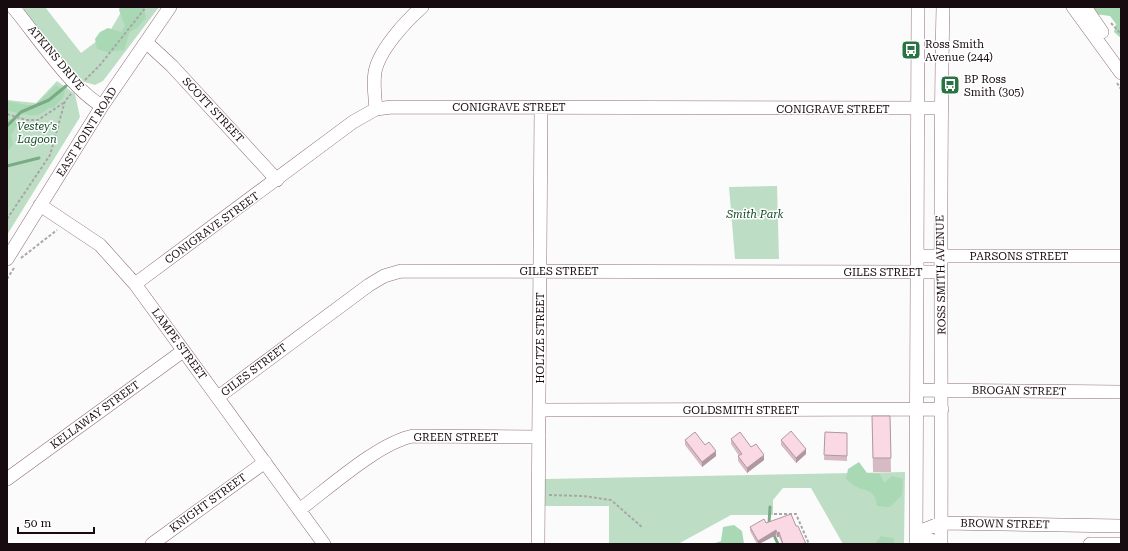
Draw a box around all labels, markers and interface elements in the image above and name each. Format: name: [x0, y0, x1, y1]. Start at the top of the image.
street label: ATKINS DRIVE: [25, 23, 87, 93]
place label: Ross Smith Avenue (244): [925, 38, 993, 64]
bus stop icon: Ross Smith Avenue (244): [900, 39, 922, 61]
place label: BP Ross Smith (305): [964, 73, 1024, 99]
bus stop icon: BP Ross Smith (305): [939, 74, 961, 96]
street label: SCOTT STREET: [180, 75, 246, 145]
street label: EAST POINT ROAD: [54, 85, 120, 179]
street label: CONIGRAVE STREET: [452, 101, 566, 114]
street label: CONIGRAVE STREET: [776, 103, 890, 116]
park label: Vestey's Lagoon: [16, 120, 57, 146]
street label: CONIGRAVE STREET: [162, 189, 262, 267]
park label: Smith Park: [725, 208, 784, 221]
street label: ROSS SMITH AVENUE: [933, 215, 949, 335]
street label: PARSONS STREET: [970, 250, 1068, 263]
street label: GILES STREET: [519, 265, 599, 278]
street label: GILES STREET: [843, 266, 923, 279]
street label: HOLTZE STREET: [534, 292, 547, 384]
street label: LAMPE STREET: [149, 306, 209, 382]
street label: GILES STREET: [218, 341, 290, 399]
street label: KELLAWAY STREET: [48, 378, 142, 452]
street label: BROGAN STREET: [972, 384, 1066, 398]
street label: GOLDSMITH STREET: [683, 404, 799, 417]
street label: GREEN STREET: [414, 431, 498, 444]
street label: KNIGHT STREET: [167, 471, 249, 535]
scale bar: [18, 509, 94, 535]
text: 50 m: [24, 516, 51, 530]
street label: BROWN STREET: [960, 517, 1050, 531]

